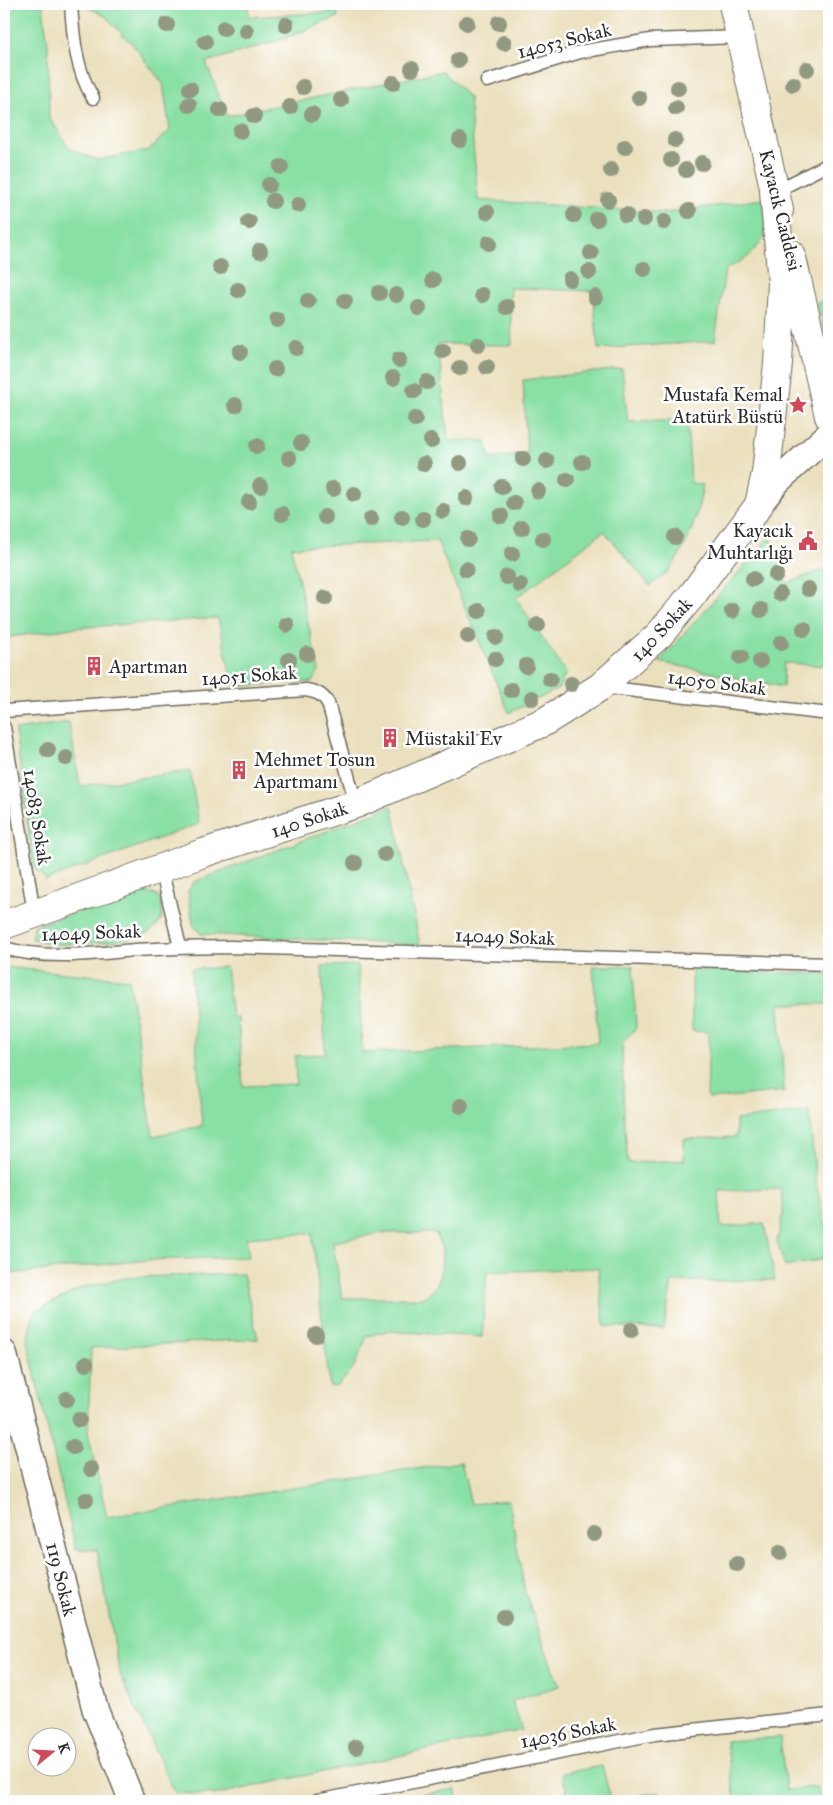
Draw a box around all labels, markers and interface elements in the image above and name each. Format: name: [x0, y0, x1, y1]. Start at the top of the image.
street label: 14053 Sokak: [515, 18, 614, 63]
street label: Kayacık Caddesi: [754, 147, 807, 273]
place label: Mustafa Kemal Atatürk Büstü: [663, 383, 784, 428]
place icon: Mustafa Kemal Atatürk Büstü: [787, 394, 809, 416]
place label: Kayacık Muhtarlığı: [707, 519, 793, 565]
public building icon: Kayacık Muhtarlığı: [797, 530, 819, 552]
street label: 140 Sokak: [626, 592, 697, 666]
building icon: Apartman: [83, 655, 105, 677]
place label: Apartman: [108, 655, 187, 678]
street label: 14051 Sokak: [200, 661, 298, 690]
street label: 14050 Sokak: [666, 665, 768, 700]
building icon: Müstakil Ev: [379, 727, 401, 749]
place label: Müstakil Ev: [405, 727, 503, 750]
place label: Mehmet Tosun Apartmanı: [253, 748, 375, 793]
building icon: Mehmet Tosun Apartmanı: [228, 759, 250, 781]
street label: 14083 Sokak: [19, 767, 56, 867]
street label: 140 Sokak: [268, 796, 351, 843]
street label: 14049 Sokak: [41, 919, 142, 946]
street label: 14049 Sokak: [454, 923, 556, 950]
street label: 119 Sokak: [41, 1540, 82, 1619]
street label: 14036 Sokak: [518, 1712, 618, 1753]
north arrow: [28, 1728, 78, 1778]
text: K: [54, 1741, 74, 1756]

